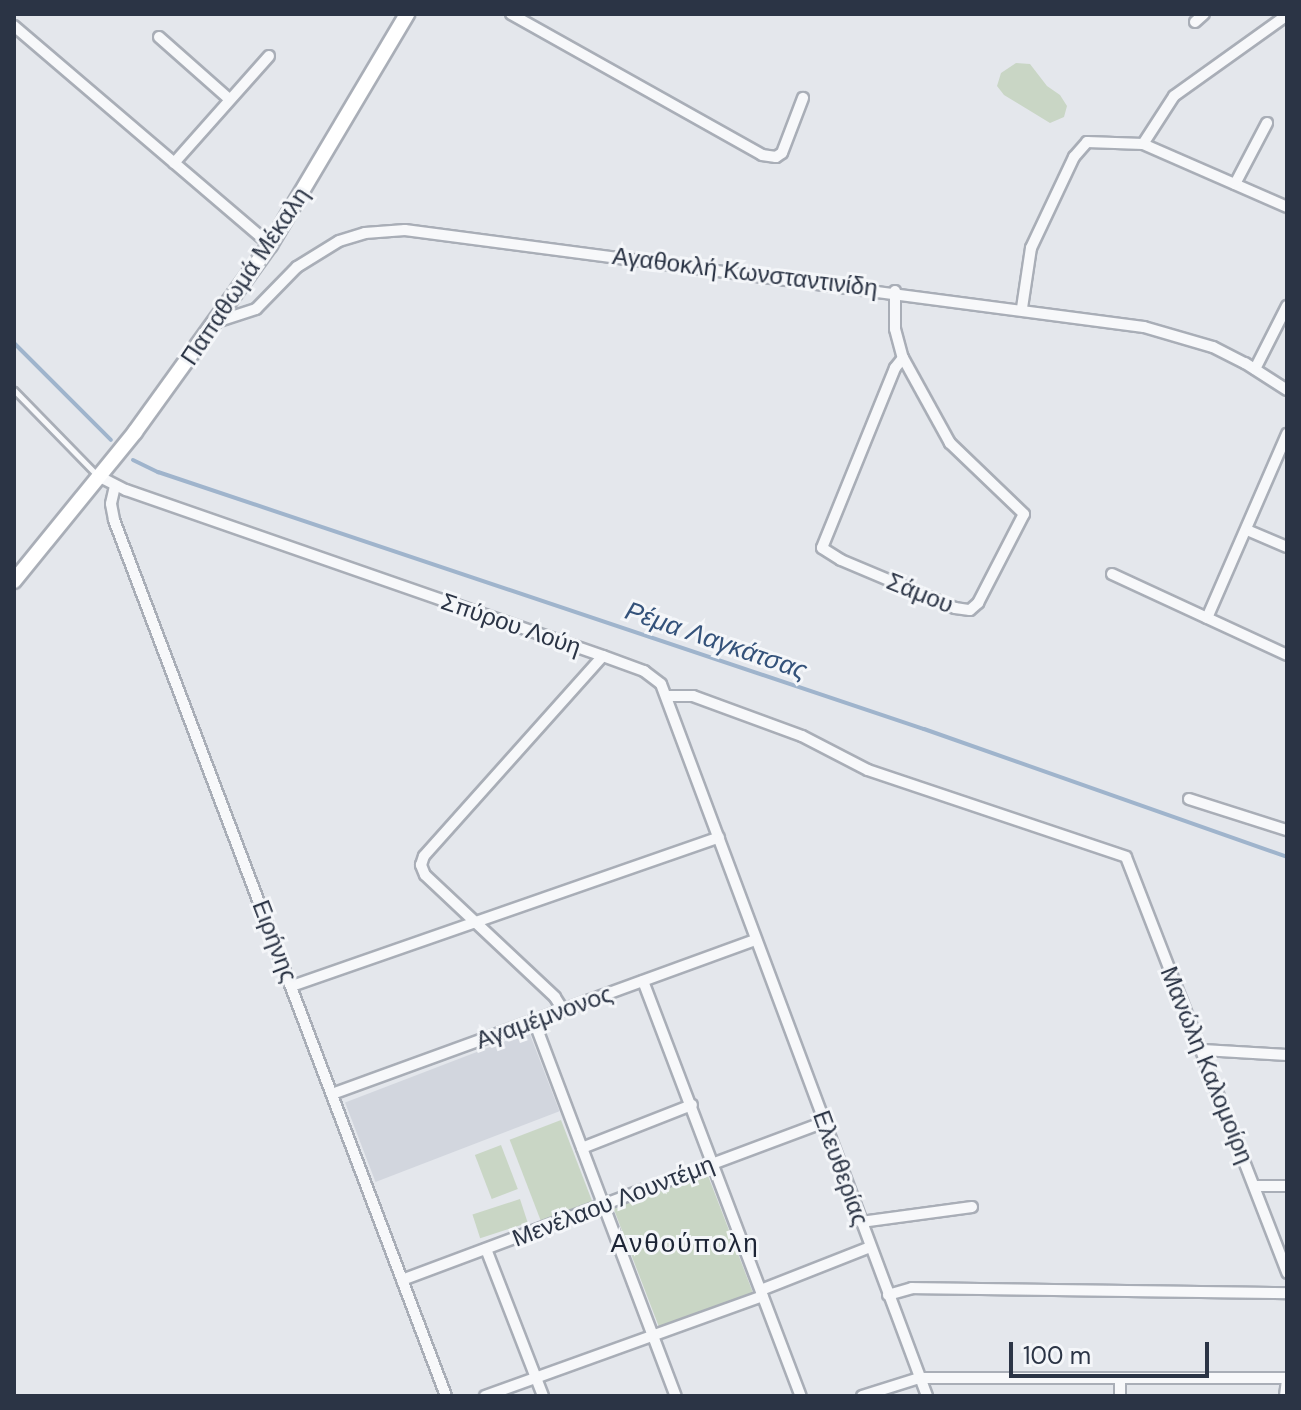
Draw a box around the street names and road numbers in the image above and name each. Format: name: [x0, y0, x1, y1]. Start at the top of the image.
street label: Παπαθωμά Μέκαλη: [175, 182, 315, 370]
street label: Αγαθοκλή Κωνσταντινίδη: [611, 241, 879, 303]
street label: Σάμου: [883, 567, 957, 619]
street label: Σπύρου Λούη: [437, 587, 585, 661]
street label: Ειρήνης: [246, 896, 304, 986]
street label: Μανώλη Καλομοίρη: [1154, 962, 1260, 1168]
street label: Αγαμέμνονoς: [472, 979, 616, 1055]
street label: Ελευθερίας: [807, 1107, 875, 1229]
street label: Μενέλαου Λουντέμη: [508, 1149, 718, 1253]

